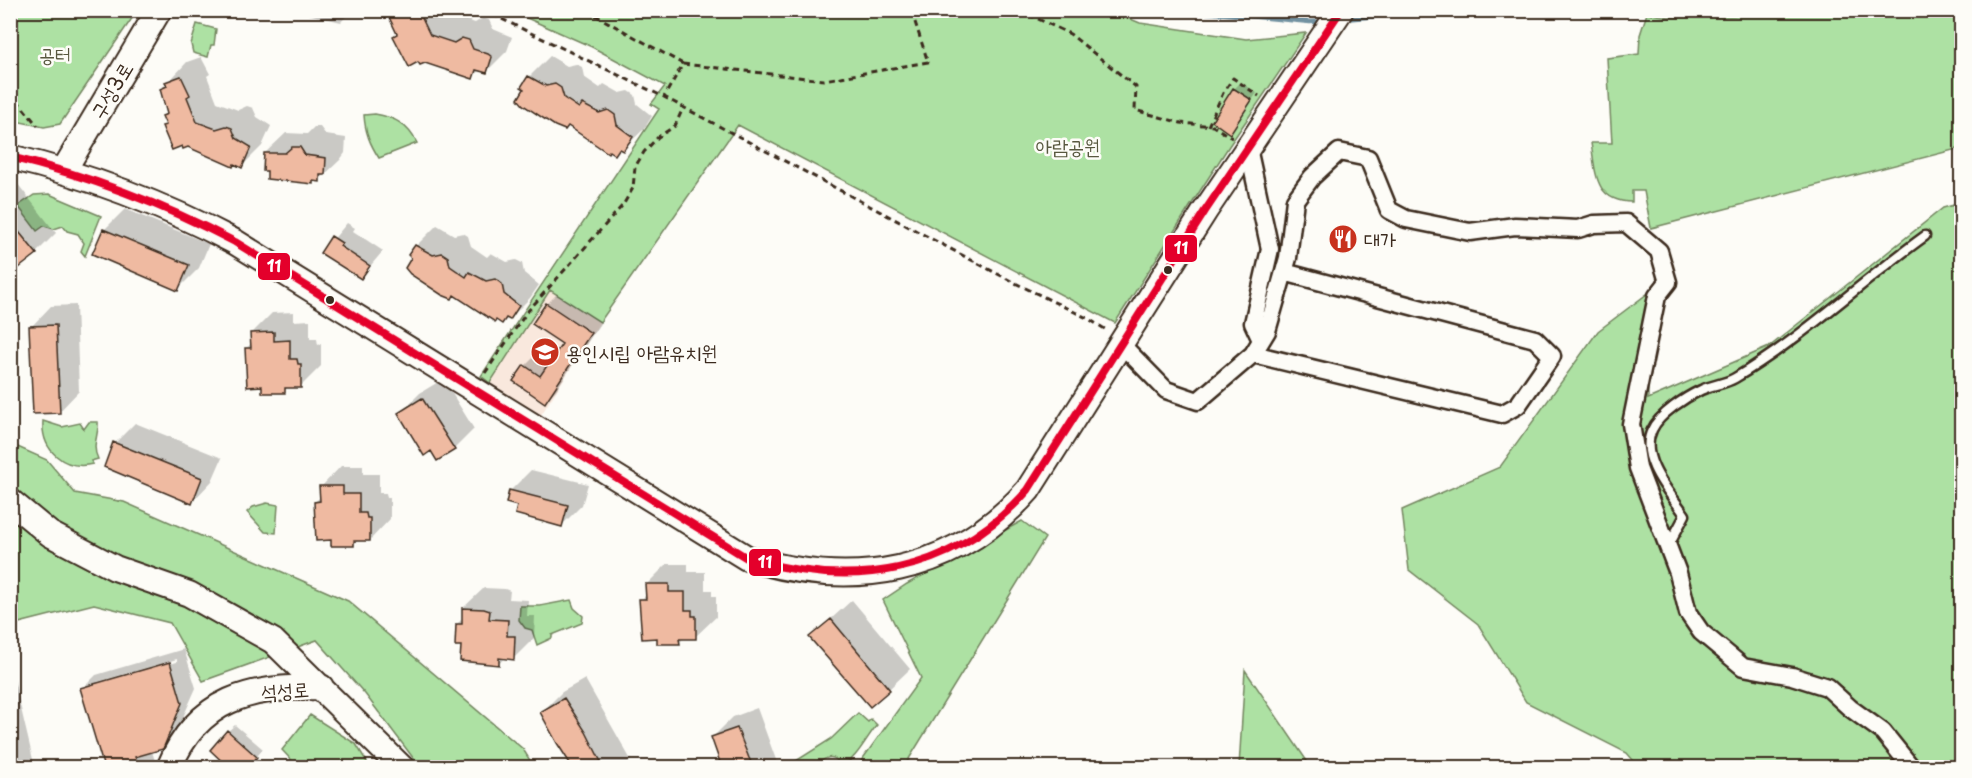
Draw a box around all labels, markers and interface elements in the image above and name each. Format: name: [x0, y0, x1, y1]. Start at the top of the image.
park label: 공터: [39, 39, 71, 69]
street label: 구성3로: [82, 56, 140, 124]
park label: 아람공원: [1036, 131, 1100, 161]
restaurant icon: 대가: [1327, 223, 1359, 255]
place label: 대가: [1364, 224, 1396, 254]
line badge: 11: [1164, 234, 1198, 263]
text: 11: [1174, 235, 1188, 259]
line badge: 11: [257, 252, 291, 281]
text: 11: [267, 253, 281, 277]
unlabelled marker: [1162, 264, 1174, 276]
unlabelled marker: [324, 294, 336, 306]
school or university icon: 용인시립 아람유치원: [529, 336, 561, 368]
place label: 용인시립 아람유치원: [566, 337, 717, 367]
line badge: 11: [748, 548, 782, 577]
text: 11: [758, 549, 772, 573]
street label: 석성로: [260, 673, 310, 707]

